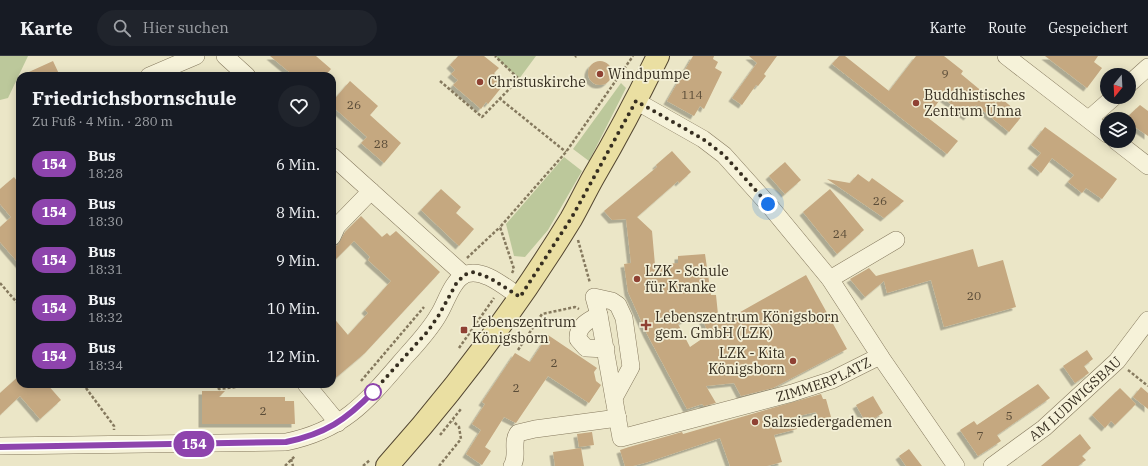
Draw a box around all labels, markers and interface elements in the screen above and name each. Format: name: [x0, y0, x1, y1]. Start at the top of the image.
search box: [97, 10, 377, 46]
text: Karte: [20, 16, 73, 40]
icon: search: [111, 17, 133, 39]
text: Hier suchen: [143, 18, 229, 37]
text: Karte: [930, 19, 966, 37]
text: Route: [988, 19, 1026, 37]
text: Gespeichert: [1048, 19, 1128, 37]
place label: Windpumpe: [608, 65, 690, 83]
house number: 9: [941, 66, 949, 81]
north arrow: [1100, 68, 1136, 104]
map controls: [1100, 68, 1136, 148]
marker: Windpumpe: [595, 69, 605, 79]
place label: Christuskirche: [488, 73, 586, 91]
marker: Christuskirche: [475, 77, 485, 87]
button: heart: [278, 85, 320, 127]
text: Friedrichsbornschule: [32, 86, 237, 110]
place label: Buddhistisches Zentrum Unna: [924, 86, 1025, 120]
house number: 114: [681, 87, 703, 102]
house number: 26: [347, 97, 361, 112]
marker: Buddhistisches Zentrum Unna: [911, 98, 921, 108]
button: layers: [1100, 112, 1136, 148]
text: Zu Fuß · 4 Min. · 280 m: [32, 113, 173, 130]
house number: 28: [374, 136, 388, 151]
text: Bus: [88, 146, 116, 165]
text: 154: [41, 155, 67, 173]
text: 6 Min.: [276, 155, 320, 174]
text: 18:28: [88, 165, 123, 182]
house number: 26: [873, 193, 887, 208]
text: Bus: [88, 194, 116, 213]
your location: [758, 194, 778, 214]
text: 154: [41, 203, 67, 221]
text: 8 Min.: [276, 203, 320, 222]
text: 18:30: [88, 213, 123, 230]
house number: 24: [833, 226, 847, 241]
text: Bus: [88, 242, 116, 261]
text: 154: [41, 251, 67, 269]
text: 9 Min.: [276, 251, 320, 270]
text: 18:31: [88, 261, 123, 278]
place label: LZK - Schule für Kranke: [645, 262, 729, 296]
marker: LZK - Schule für Kranke: [632, 274, 642, 284]
house number: 20: [967, 288, 981, 303]
text: Bus: [88, 290, 116, 309]
text: 154: [41, 299, 67, 317]
text: 10 Min.: [267, 299, 320, 318]
place label: Lebenszentrum Königsborn gem. GmbH (LZK): [655, 308, 839, 342]
text: 18:32: [88, 309, 123, 326]
place label: Lebenszentrum Königsborn: [472, 313, 576, 347]
marker: Lebenszentrum Königsborn gem. GmbH (LZK): [640, 319, 652, 331]
marker: Lebenszentrum Königsborn: [459, 325, 469, 335]
text: Bus: [88, 338, 116, 357]
place label: LZK - Kita Königsborn: [708, 344, 785, 378]
text: 154: [41, 347, 67, 365]
text: 12 Min.: [267, 347, 320, 366]
street label: ZIMMERPLATZ: [774, 353, 874, 406]
street label: AM LUDWIGSBAU: [1025, 353, 1125, 445]
house number: 2: [550, 355, 558, 370]
marker: LZK - Kita Königsborn: [788, 356, 798, 366]
text: 18:34: [88, 357, 123, 374]
house number: 2: [512, 380, 520, 395]
unlabelled marker: [364, 383, 382, 401]
house number: 2: [259, 403, 267, 418]
house number: 5: [1005, 408, 1013, 423]
place label: Salzsiedergademen: [763, 413, 892, 431]
marker: Salzsiedergademen: [750, 417, 760, 427]
house number: 7: [976, 428, 984, 443]
line badge: 154: [171, 431, 217, 457]
text: 154: [181, 435, 207, 453]

